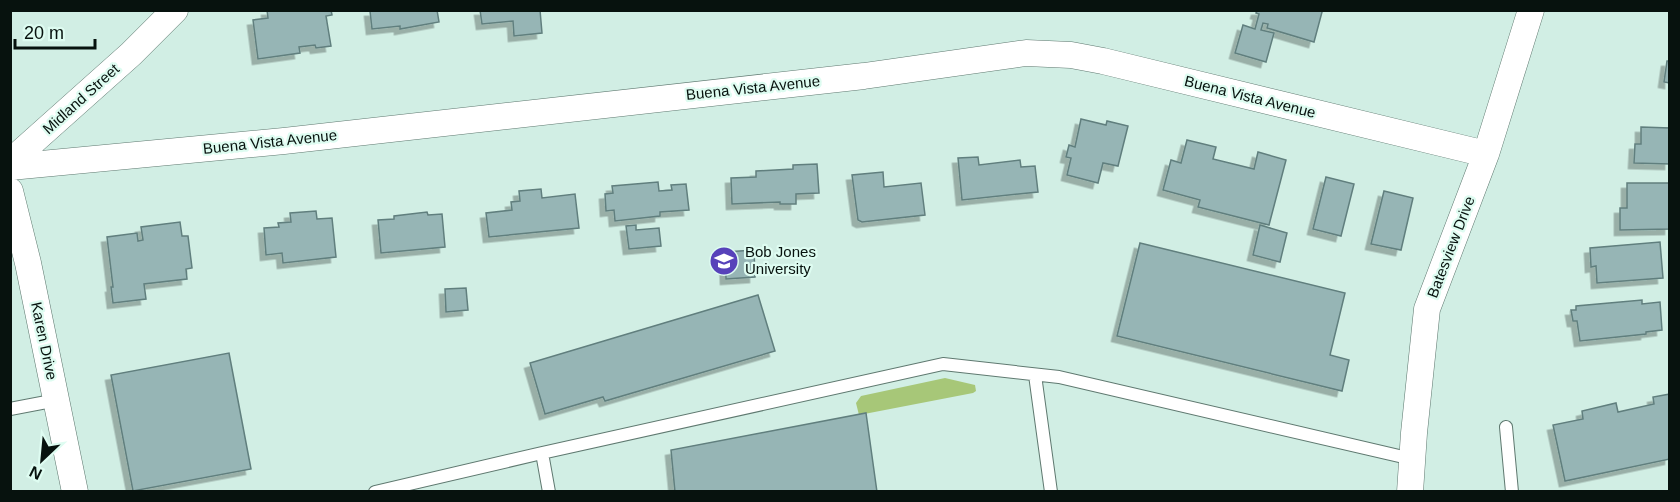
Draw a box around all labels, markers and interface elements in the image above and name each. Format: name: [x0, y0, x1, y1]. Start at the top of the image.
scale bar: [15, 12, 94, 50]
text: 20 m: [24, 23, 64, 43]
street label: Midland Street: [39, 59, 123, 137]
street label: Buena Vista Avenue: [685, 72, 821, 103]
street label: Buena Vista Avenue: [1183, 72, 1317, 121]
street label: Buena Vista Avenue: [202, 126, 338, 157]
street label: Batesview Drive: [1423, 194, 1478, 300]
place label: Bob Jones University: [745, 243, 816, 277]
school or university icon: Bob Jones University: [708, 245, 740, 277]
street label: Karen Drive: [28, 300, 61, 381]
north arrow: [12, 430, 72, 490]
text: N: [27, 463, 45, 483]

